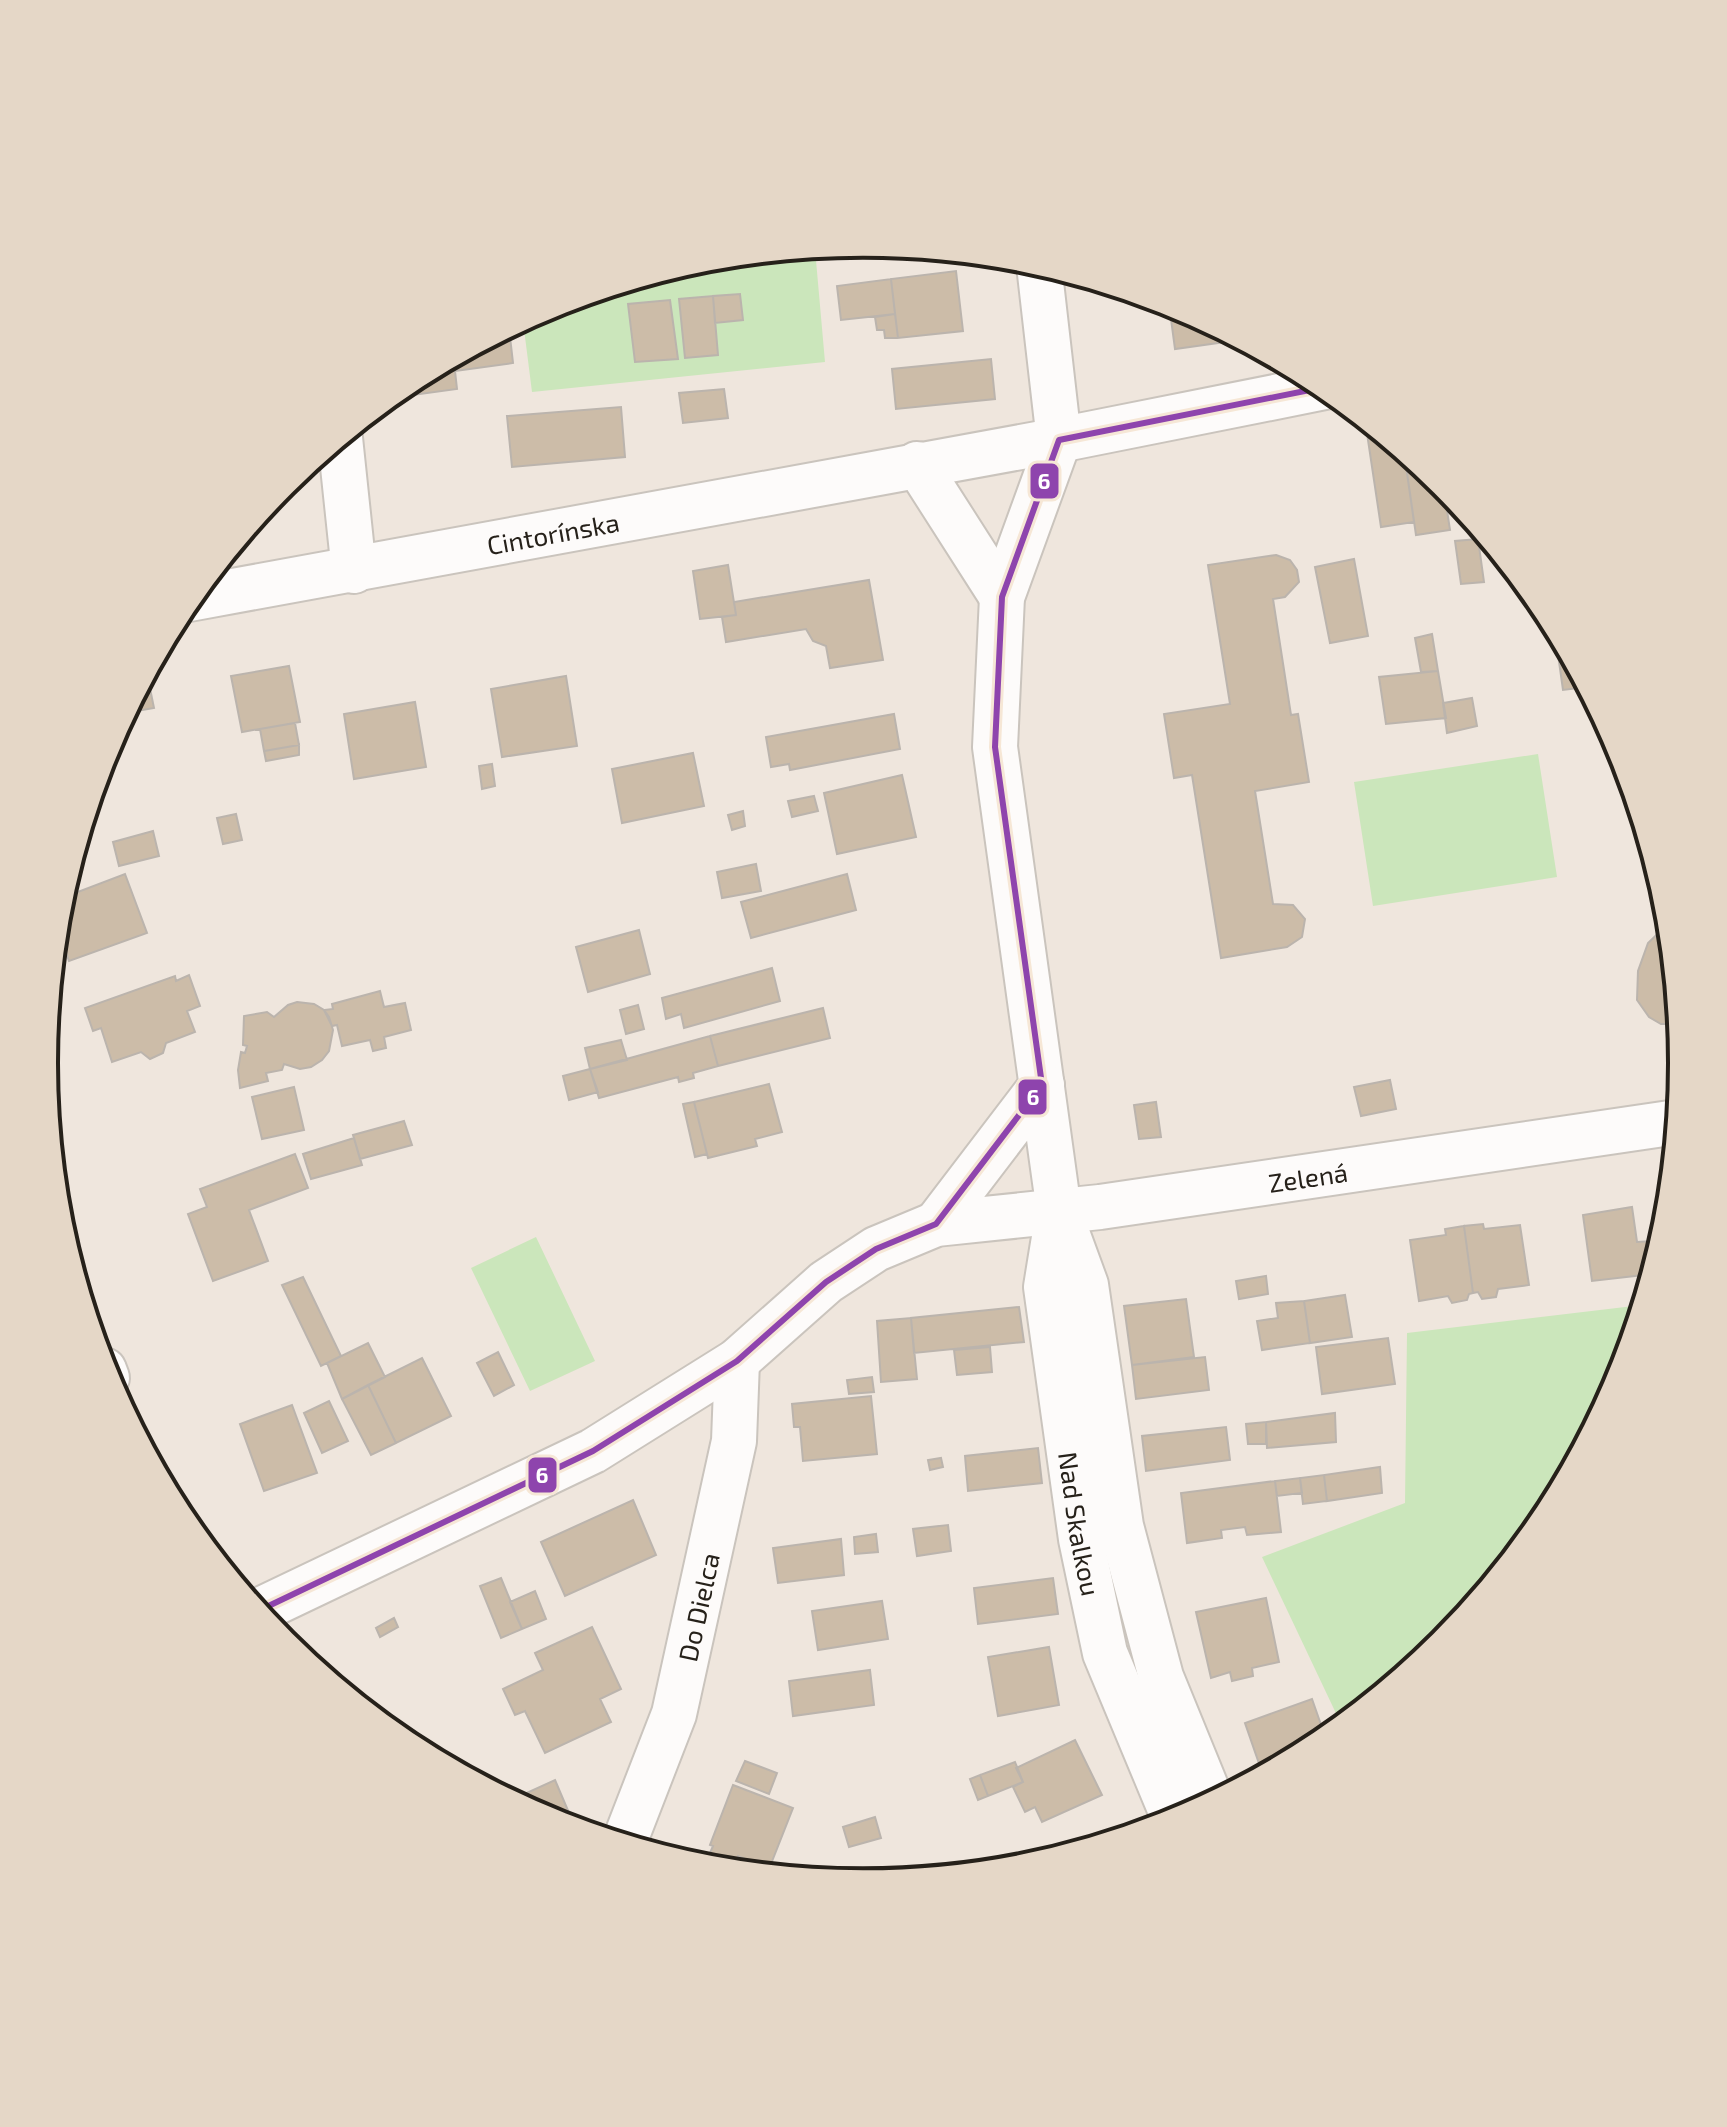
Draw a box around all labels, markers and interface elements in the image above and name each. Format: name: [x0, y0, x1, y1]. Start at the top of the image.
line badge: 6: [1029, 462, 1060, 500]
text: 6: [1038, 467, 1051, 493]
street label: Cintorínska: [484, 505, 622, 560]
line badge: 6: [1017, 1078, 1048, 1116]
text: 6: [1027, 1083, 1040, 1109]
street label: Zelená: [1266, 1155, 1350, 1198]
street label: Nad Skalkou: [1054, 1449, 1108, 1598]
line badge: 6: [527, 1456, 558, 1494]
text: 6: [536, 1461, 549, 1487]
street label: Do Dielca: [671, 1550, 725, 1664]

